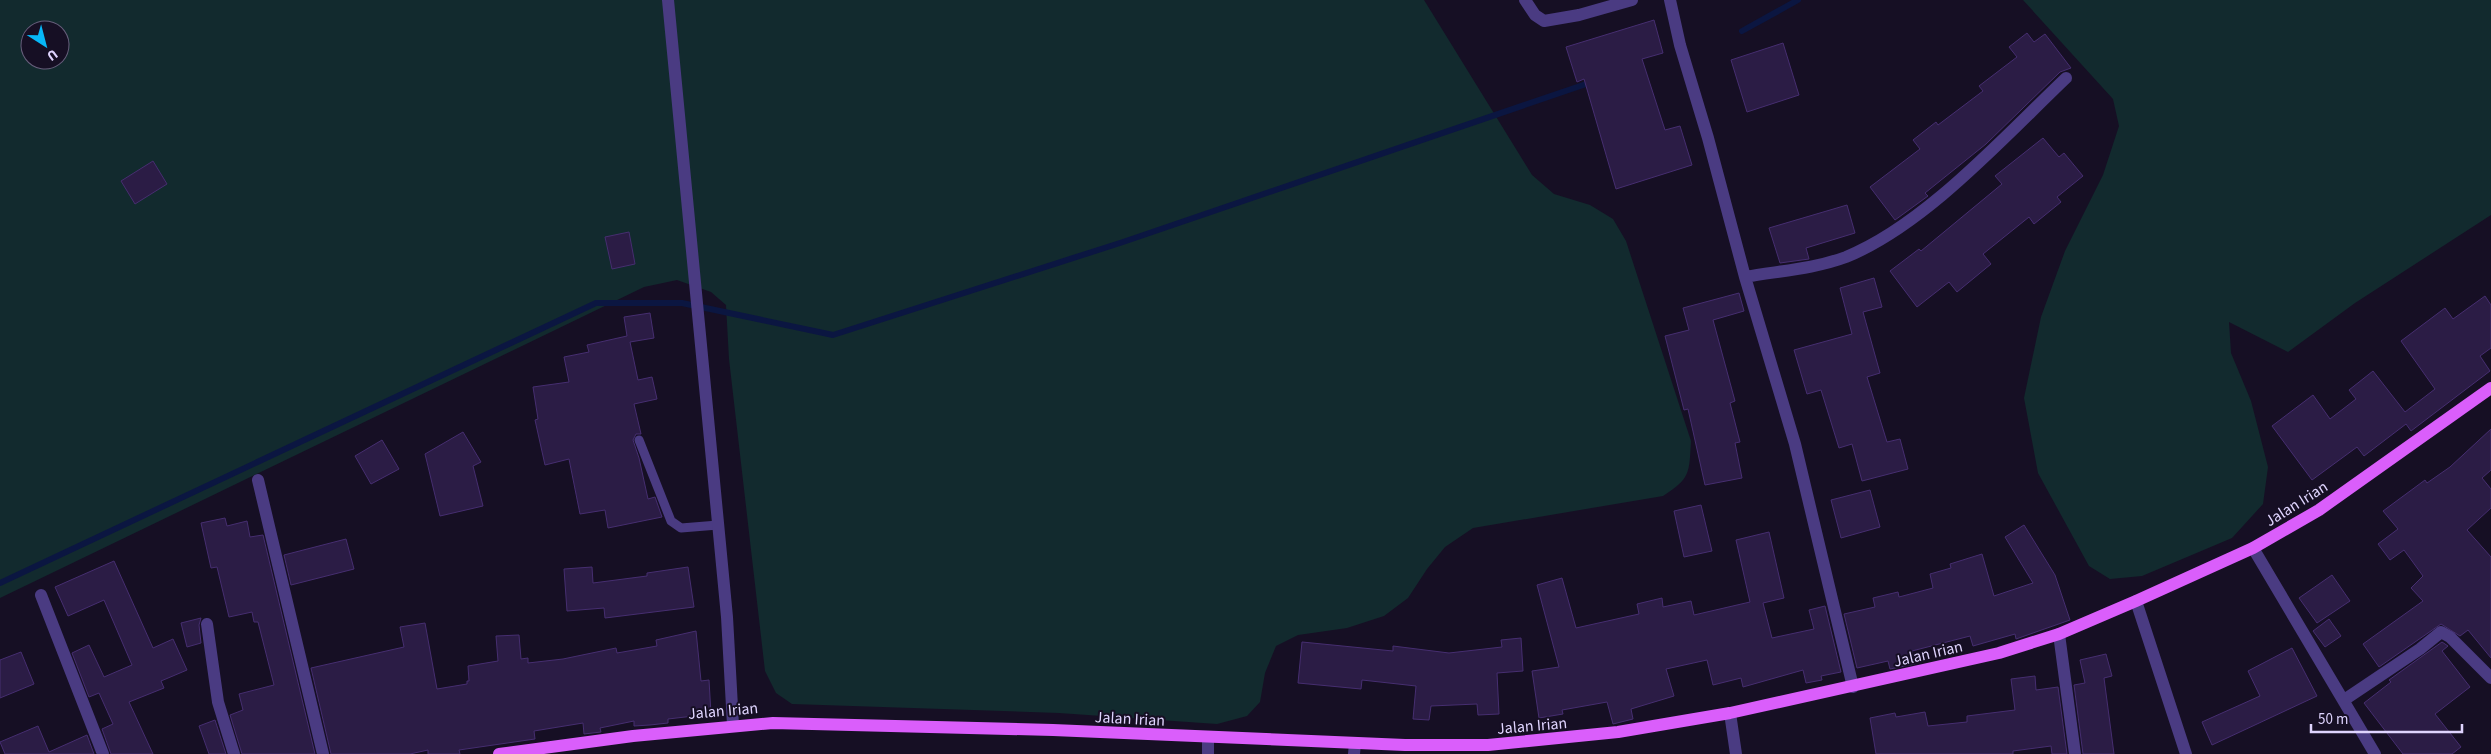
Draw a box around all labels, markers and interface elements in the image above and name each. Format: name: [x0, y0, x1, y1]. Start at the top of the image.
north arrow: [20, 20, 70, 70]
text: U: [42, 44, 62, 66]
street label: Jalan Irian: [2261, 476, 2332, 532]
street label: Jalan Irian: [1891, 635, 1965, 673]
street label: Jalan Irian: [687, 697, 759, 725]
scale bar: [2311, 702, 2462, 734]
street label: Jalan Irian: [1094, 706, 1166, 732]
text: 50 m: [2318, 709, 2348, 730]
street label: Jalan Irian: [1496, 712, 1568, 740]

